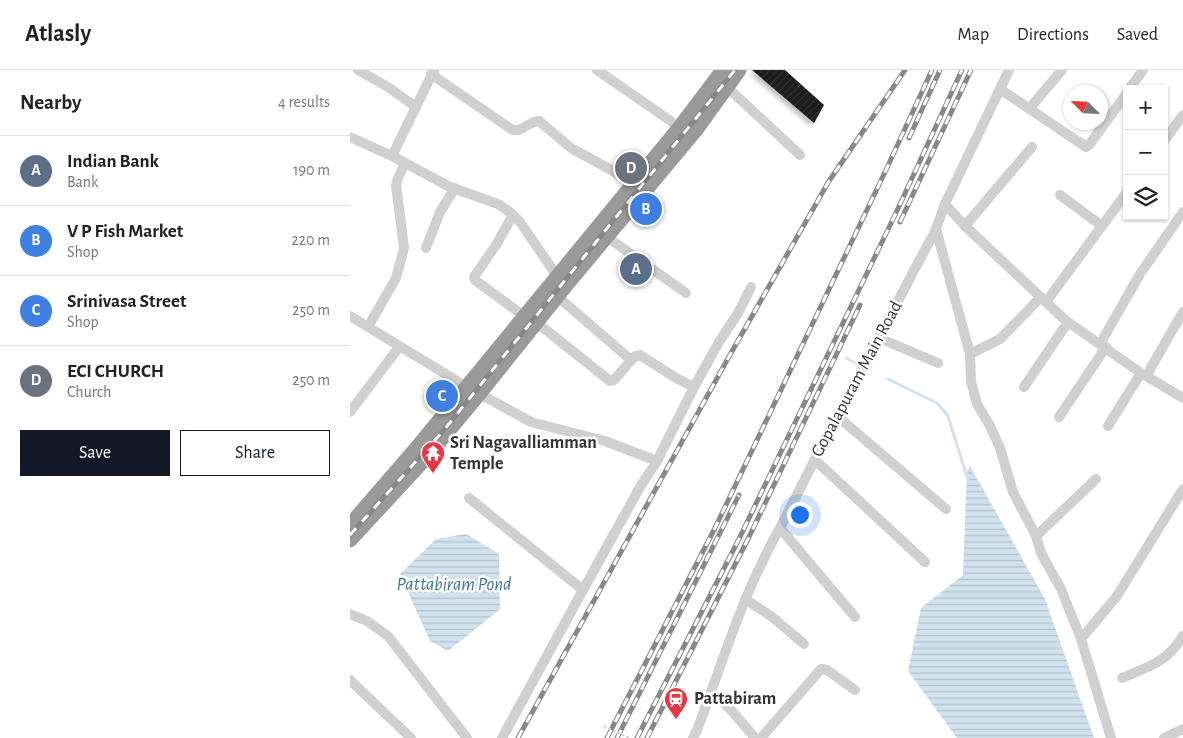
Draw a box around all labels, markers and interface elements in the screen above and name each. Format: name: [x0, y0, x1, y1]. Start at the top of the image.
text: Atlasly: [25, 22, 91, 46]
text: Map: [958, 26, 989, 44]
text: Directions: [1017, 26, 1089, 44]
text: Saved: [1117, 26, 1158, 44]
north arrow: [1063, 85, 1108, 130]
map controls: [1123, 85, 1168, 220]
button: +: [1123, 85, 1168, 130]
text: Nearby: [20, 92, 81, 113]
text: 4 results: [278, 94, 330, 110]
button: −: [1123, 130, 1168, 175]
pin: D: [615, 149, 647, 187]
text: Indian Bank: [67, 152, 159, 171]
text: A: [31, 162, 41, 178]
text: 190 m: [293, 162, 330, 178]
text: Bank: [67, 174, 98, 190]
button: layers: [1123, 175, 1168, 220]
pin: B: [630, 190, 662, 228]
text: V P Fish Market: [67, 222, 183, 241]
text: B: [31, 232, 41, 248]
text: 220 m: [292, 232, 330, 248]
text: Shop: [67, 244, 99, 260]
pin: A: [620, 250, 652, 288]
text: Srinivasa Street: [67, 292, 186, 311]
street label: Gopalapuram Main Road: [808, 298, 906, 460]
text: C: [32, 302, 40, 318]
text: 250 m: [292, 302, 330, 318]
text: Shop: [67, 314, 99, 330]
text: ECI CHURCH: [67, 362, 164, 381]
text: D: [31, 372, 41, 388]
text: 250 m: [292, 372, 330, 388]
pin: C: [426, 377, 458, 415]
text: Church: [67, 384, 111, 400]
button: Save: [20, 430, 170, 476]
button: Share: [180, 430, 330, 476]
place label: Sri Nagavalliamman Temple: [450, 434, 597, 473]
temple icon: Sri Nagavalliamman Temple: [420, 440, 446, 474]
your location: [787, 502, 813, 528]
water label: Pattabiram Pond: [397, 575, 512, 594]
station icon: Pattabiram: [663, 686, 689, 720]
place label: Pattabiram: [694, 690, 776, 708]

